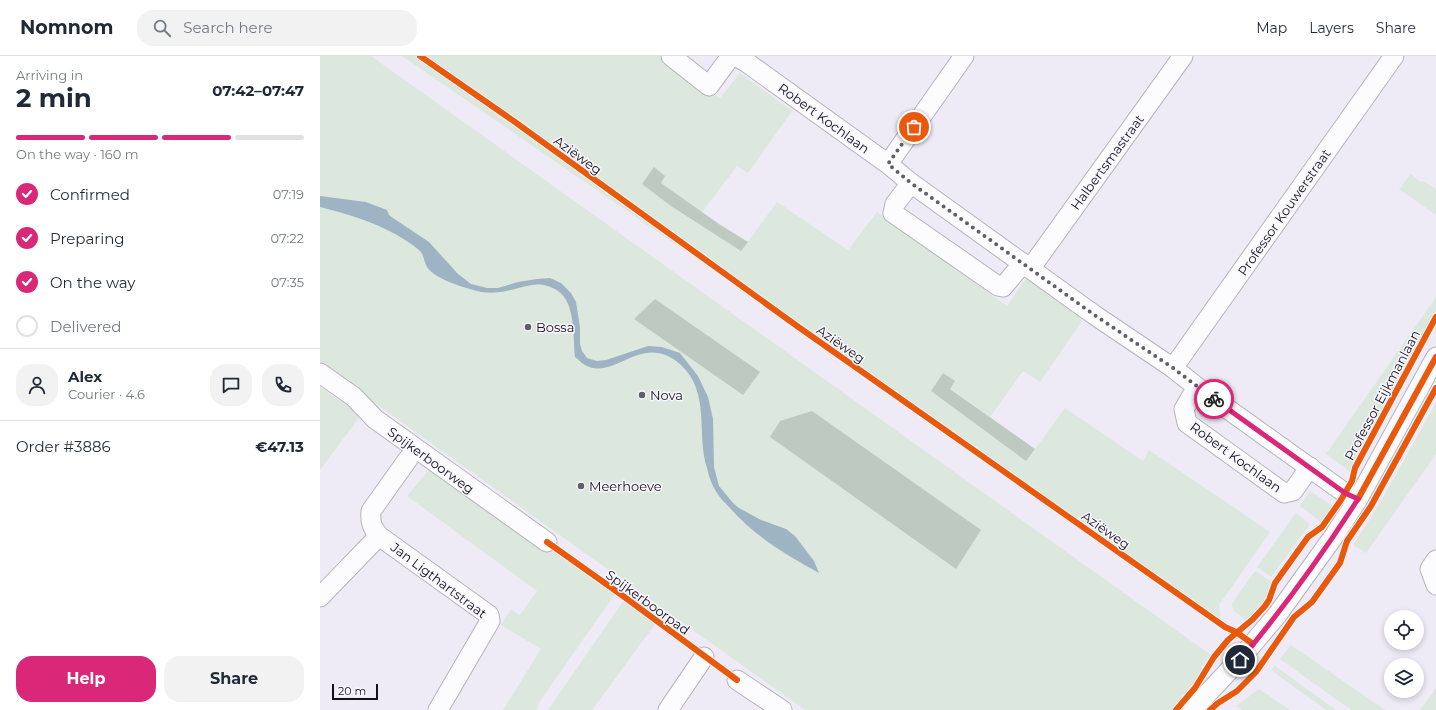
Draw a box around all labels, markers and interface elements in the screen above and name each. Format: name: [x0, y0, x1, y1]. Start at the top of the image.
search box: [137, 10, 417, 46]
text: Nomnom: [20, 16, 113, 39]
icon: search: [151, 17, 173, 39]
text: Search here: [183, 18, 273, 37]
text: Map: [1256, 19, 1287, 37]
text: Layers: [1309, 19, 1354, 37]
text: Share: [1376, 19, 1416, 37]
text: Arriving in: [16, 67, 83, 83]
street label: Robert Kochlaan: [775, 79, 873, 157]
text: 07:42–07:47: [212, 81, 304, 100]
text: 2 min: [16, 82, 92, 114]
pin: [897, 110, 931, 144]
street label: Halbertsmastraat: [1067, 111, 1147, 213]
icon: bag: [903, 116, 925, 138]
street label: Aziëweg: [551, 132, 605, 178]
text: On the way · 160 m: [16, 146, 139, 162]
street label: Professor Kouwerstraat: [1234, 146, 1334, 278]
icon: check: [16, 183, 38, 205]
text: Confirmed: [50, 185, 130, 204]
text: 07:19: [273, 186, 304, 202]
icon: check: [16, 227, 38, 249]
text: Preparing: [50, 229, 125, 248]
text: 07:22: [271, 230, 304, 246]
icon: check: [16, 271, 38, 293]
text: On the way: [50, 273, 135, 292]
text: 07:35: [271, 274, 304, 290]
text: Delivered: [50, 317, 122, 336]
place label: Bossa: [536, 319, 574, 335]
marker: Bossa: [523, 322, 533, 332]
street label: Aziëweg: [814, 322, 868, 366]
street label: Professor Eijkmanlaan: [1341, 327, 1423, 463]
button: person: [16, 364, 58, 406]
button: chat: [210, 364, 252, 406]
button: phone: [262, 364, 304, 406]
text: Alex: [68, 367, 102, 386]
courier: [1194, 379, 1234, 419]
text: Courier · 4.6: [68, 386, 145, 402]
place label: Nova: [650, 387, 683, 403]
icon: bike: [1203, 388, 1225, 410]
marker: Nova: [637, 390, 647, 400]
street label: Robert Kochlaan: [1187, 418, 1285, 496]
street label: Spijkerboorweg: [385, 423, 477, 497]
text: Order #3886: [16, 437, 111, 456]
text: €47.13: [255, 437, 304, 456]
place label: Meerhoeve: [589, 478, 662, 494]
marker: Meerhoeve: [576, 481, 586, 491]
street label: Aziëweg: [1079, 508, 1133, 552]
street label: Jan Ligthartstraat: [387, 538, 490, 621]
street label: Spijkerboorpad: [603, 566, 693, 638]
map controls: [1384, 610, 1424, 698]
button: locate: [1384, 610, 1424, 650]
pin: [1223, 643, 1257, 677]
icon: home: [1229, 649, 1251, 671]
button: Help: [16, 656, 156, 702]
button: Share: [164, 656, 304, 702]
button: layers: [1384, 658, 1424, 698]
scale bar: [332, 682, 378, 701]
text: 20 m: [338, 684, 366, 698]

